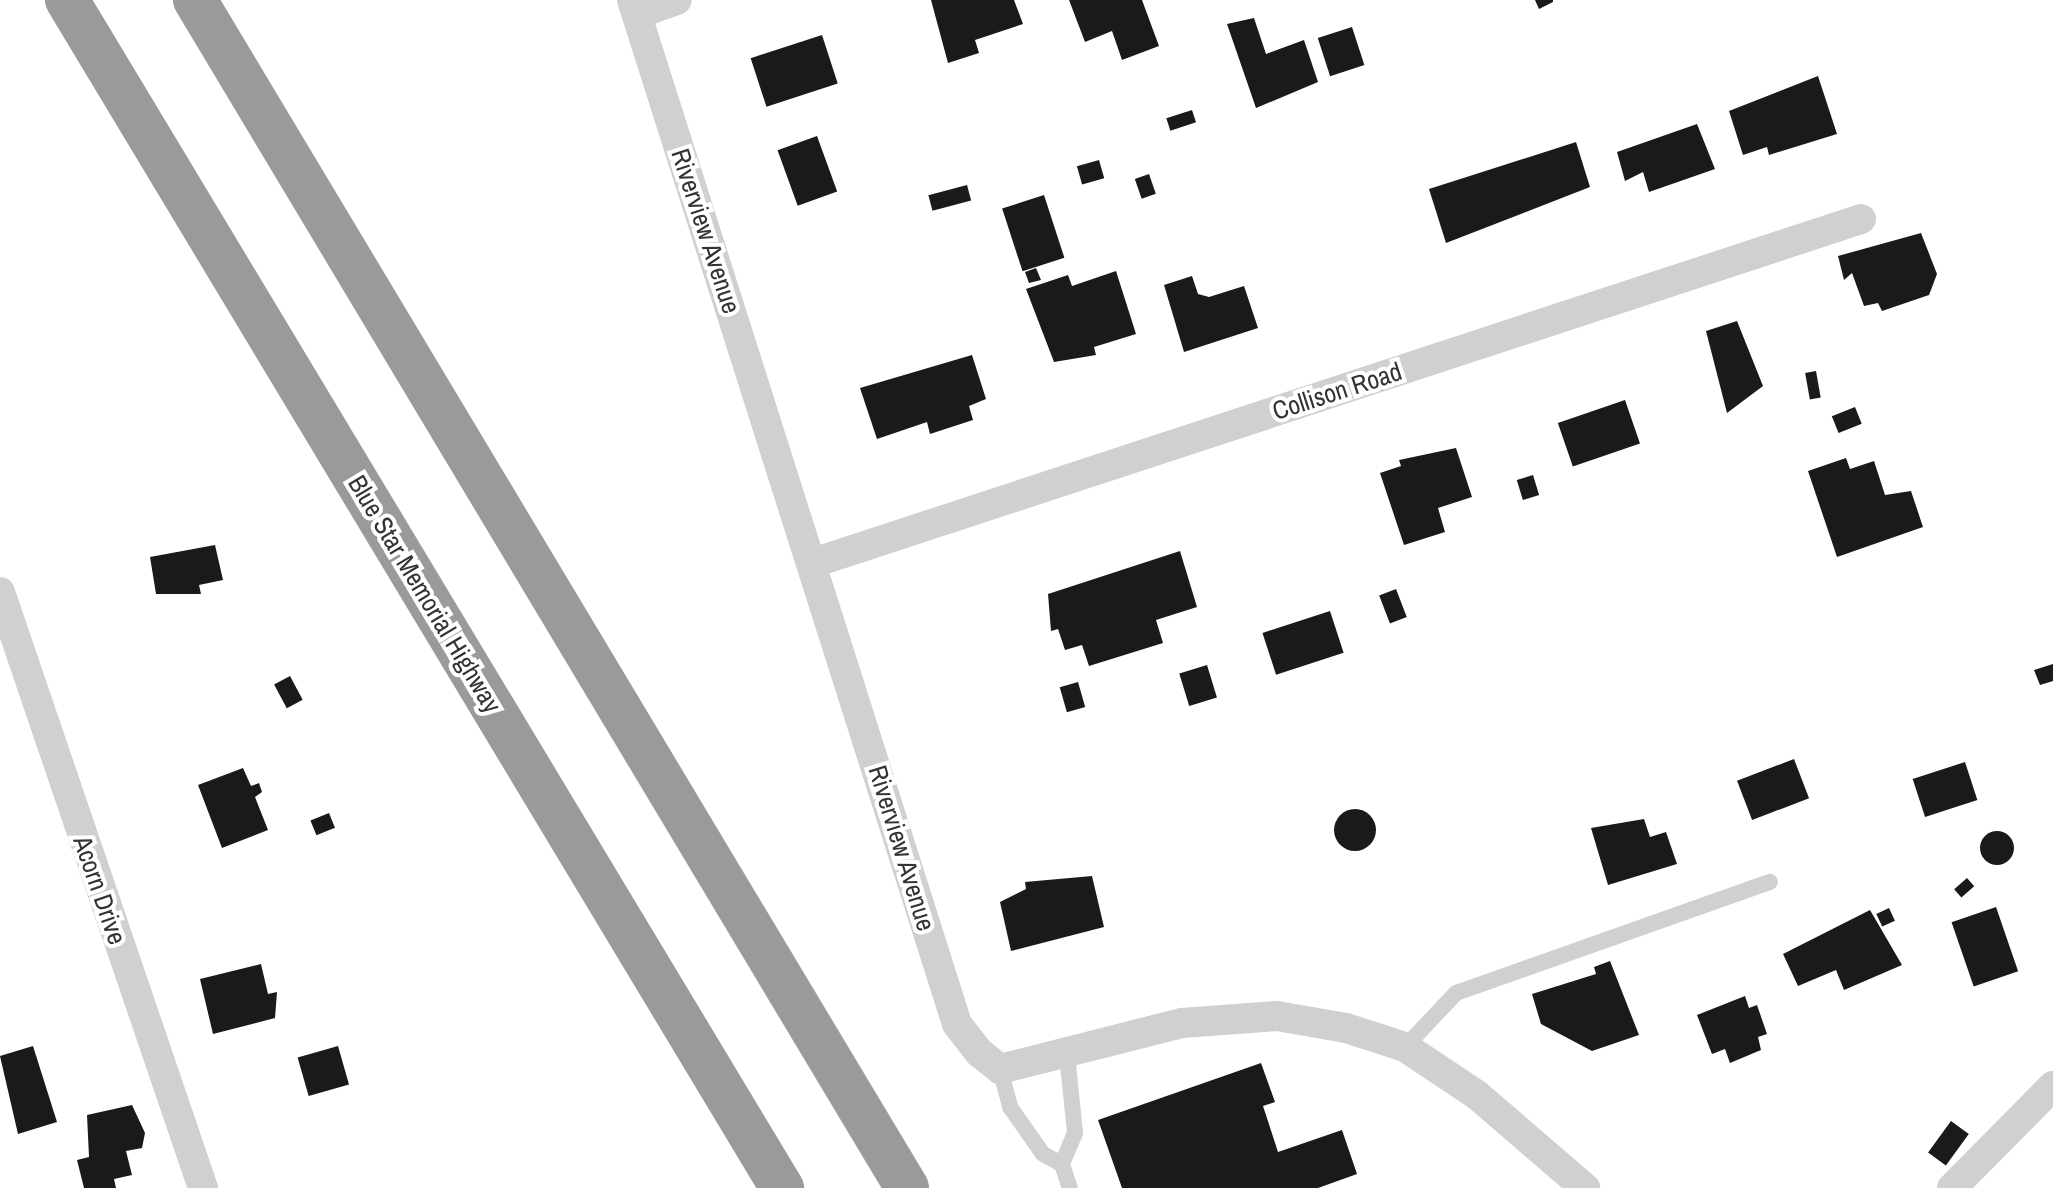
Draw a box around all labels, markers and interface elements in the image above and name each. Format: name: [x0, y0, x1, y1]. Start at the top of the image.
street label: Riverview Avenue: [664, 144, 748, 318]
street label: Collison Road: [1269, 355, 1405, 427]
street label: Blue Star Memorial Highway: [342, 470, 508, 718]
street label: Riverview Avenue: [862, 761, 942, 935]
street label: Acorn Drive: [67, 832, 133, 948]

